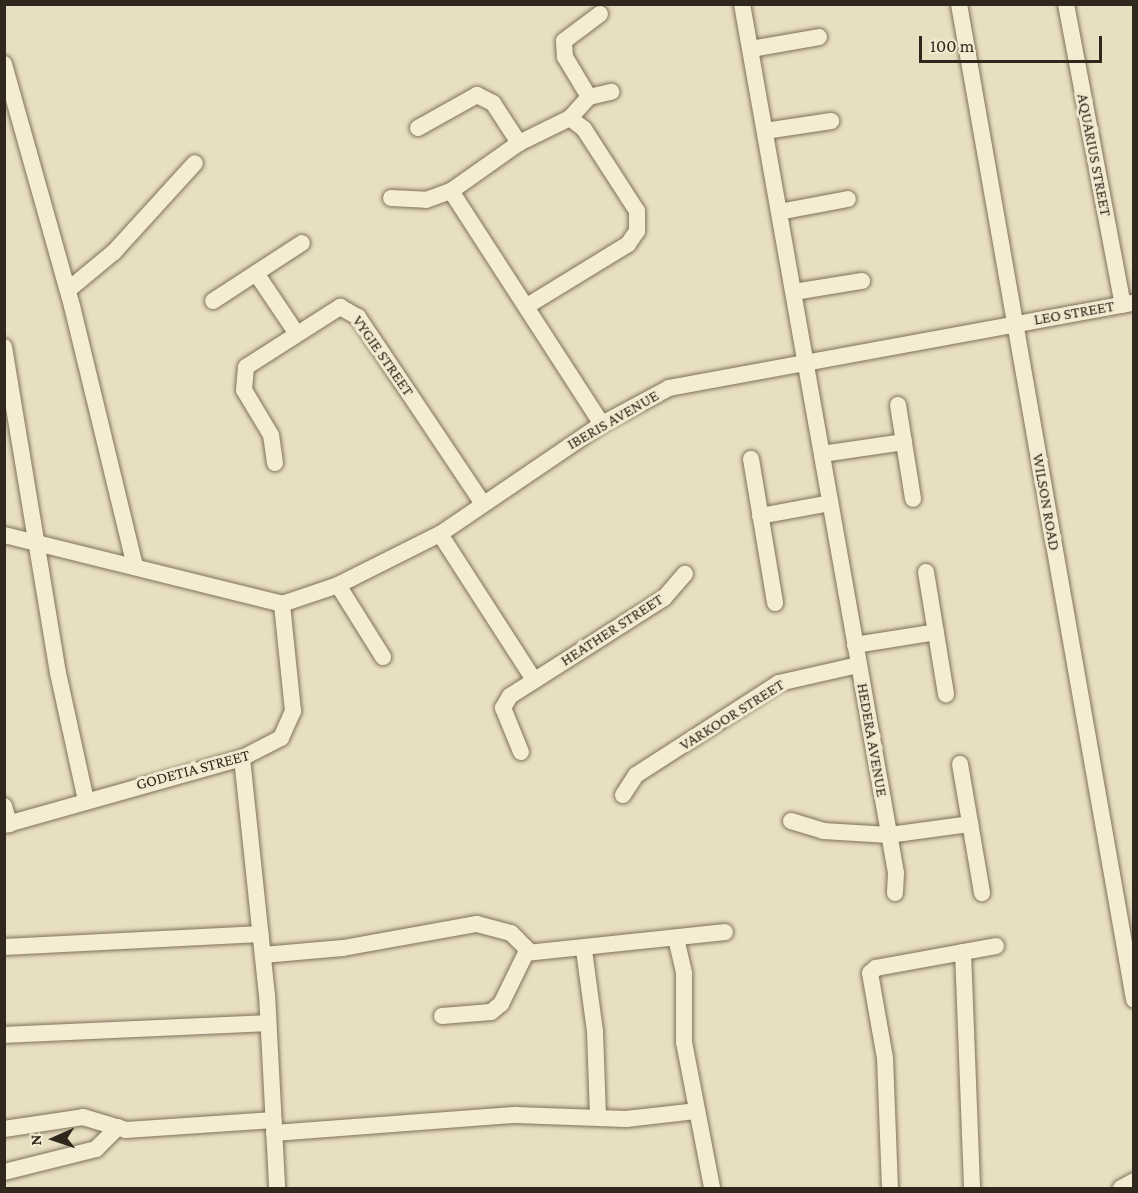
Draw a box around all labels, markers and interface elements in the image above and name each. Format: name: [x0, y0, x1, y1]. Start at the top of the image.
scale bar: [922, 24, 1105, 62]
text: 100 m: [930, 36, 974, 56]
street label: AQUARIUS STREET: [1073, 92, 1115, 218]
street label: LEO STREET: [1032, 296, 1116, 330]
street label: VYGIE STREET: [348, 312, 418, 400]
street label: IBERIS AVENUE: [564, 386, 662, 454]
street label: WILSON ROAD: [1028, 452, 1064, 552]
street label: HEATHER STREET: [557, 590, 667, 670]
street label: VARKOOR STREET: [676, 675, 788, 755]
street label: HEDERA AVENUE: [853, 682, 891, 798]
street label: GODETIA STREET: [134, 746, 252, 794]
north arrow: [24, 1109, 84, 1169]
text: N: [27, 1134, 44, 1146]

